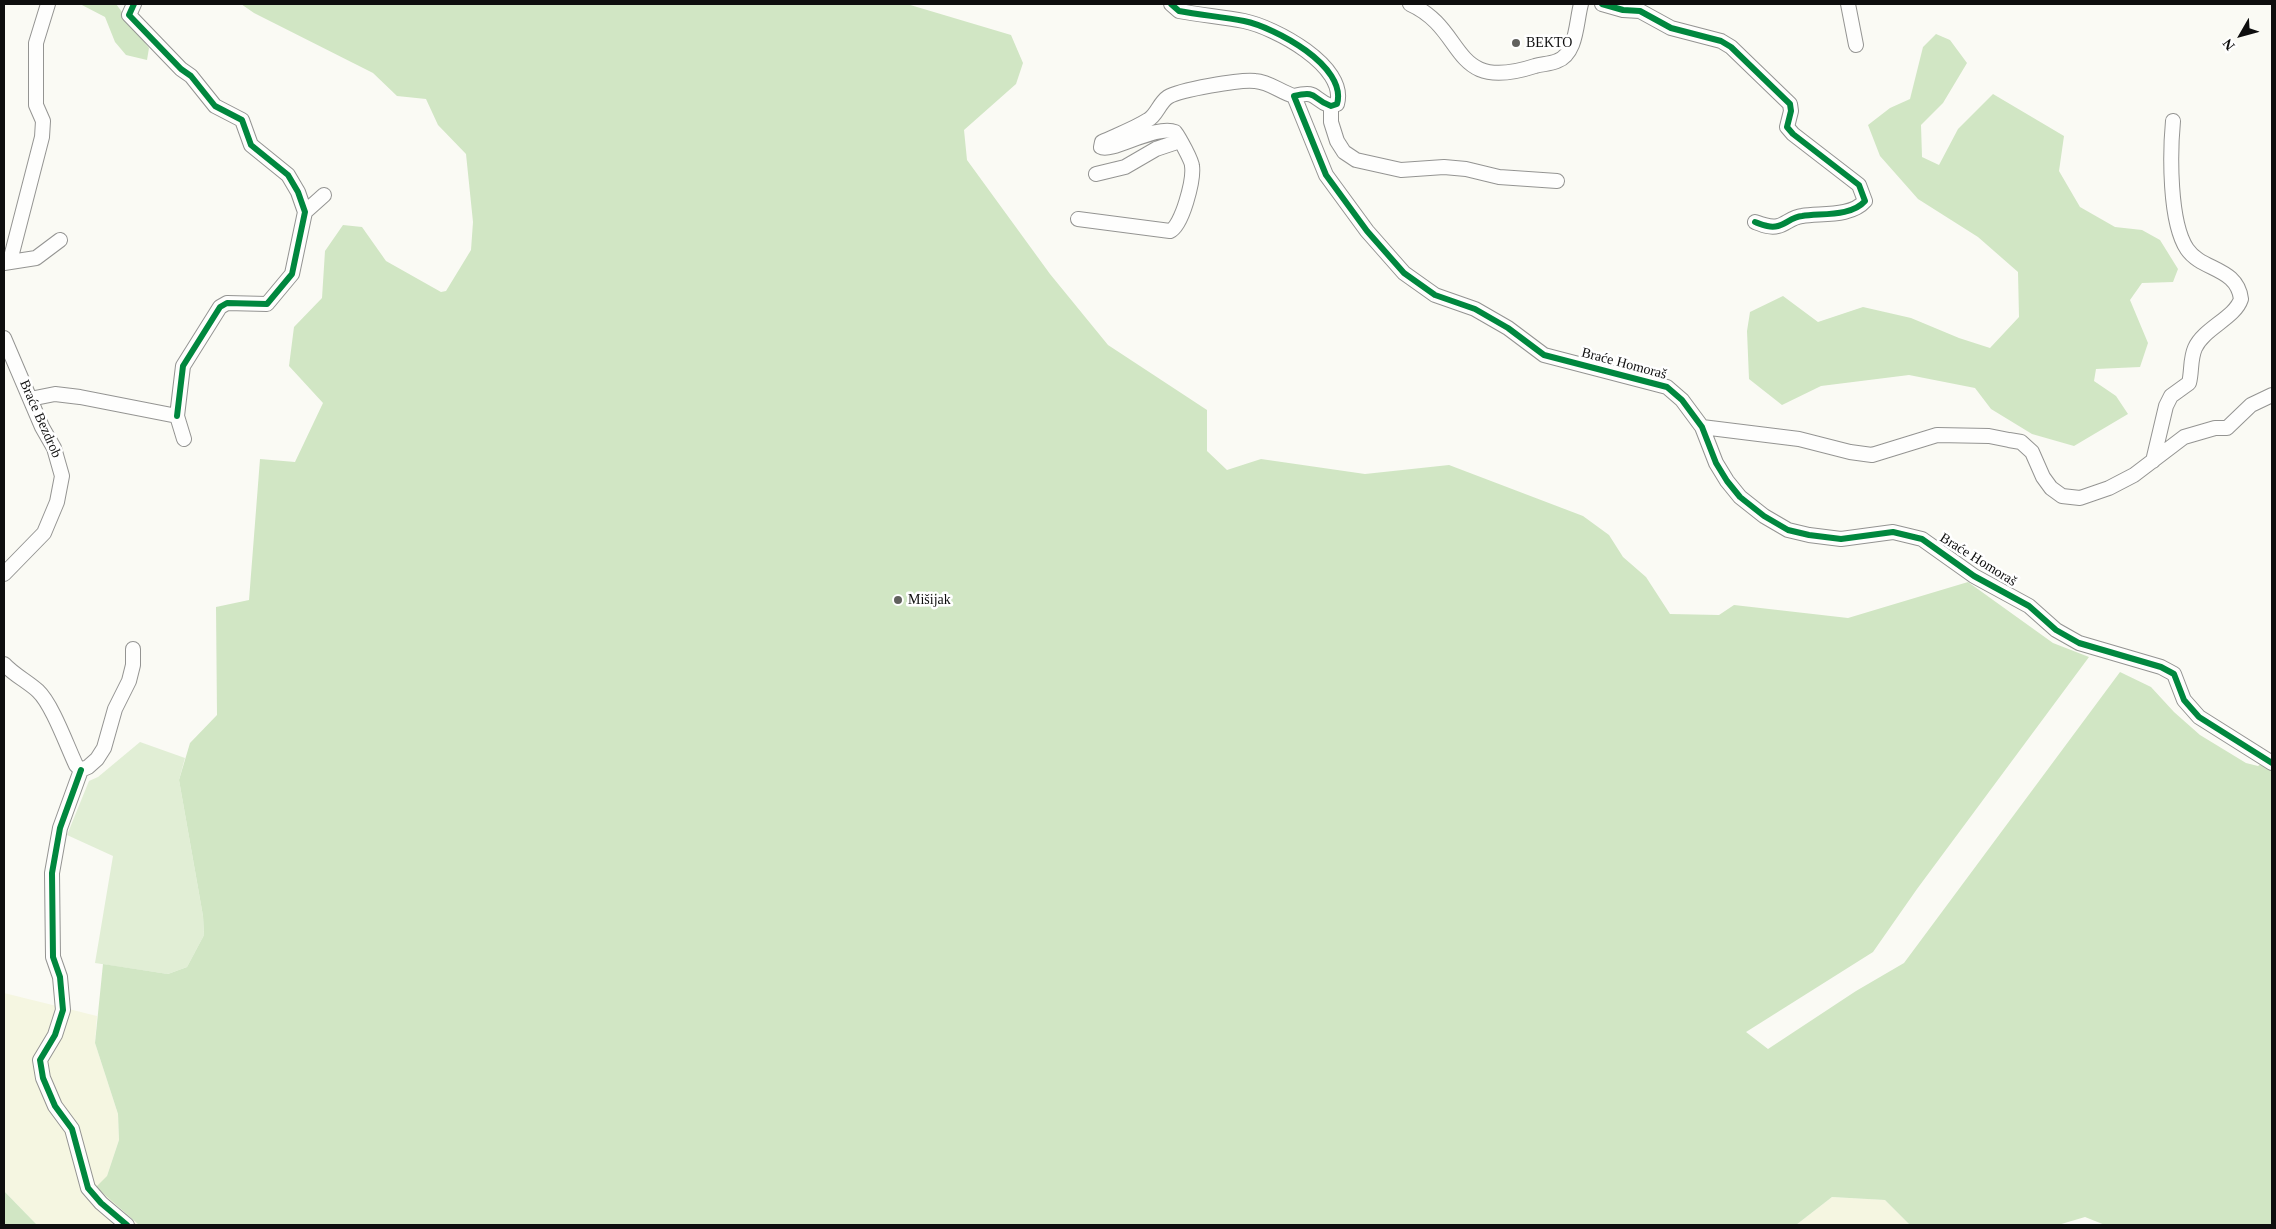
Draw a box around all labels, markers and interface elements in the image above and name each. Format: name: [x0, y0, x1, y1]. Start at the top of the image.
north arrow: [2216, 10, 2266, 60]
place label: BEKTO: [1526, 35, 1572, 51]
text: N: [2220, 36, 2238, 53]
marker: BEKTO: [1510, 37, 1522, 49]
street label: Braće Homoraš: [1580, 345, 1668, 383]
street label: Braće Bezdrob: [15, 377, 65, 461]
street label: Braće Homoraš: [1936, 530, 2020, 590]
place label: Mišijak: [908, 592, 951, 608]
marker: Mišijak: [892, 594, 904, 606]

